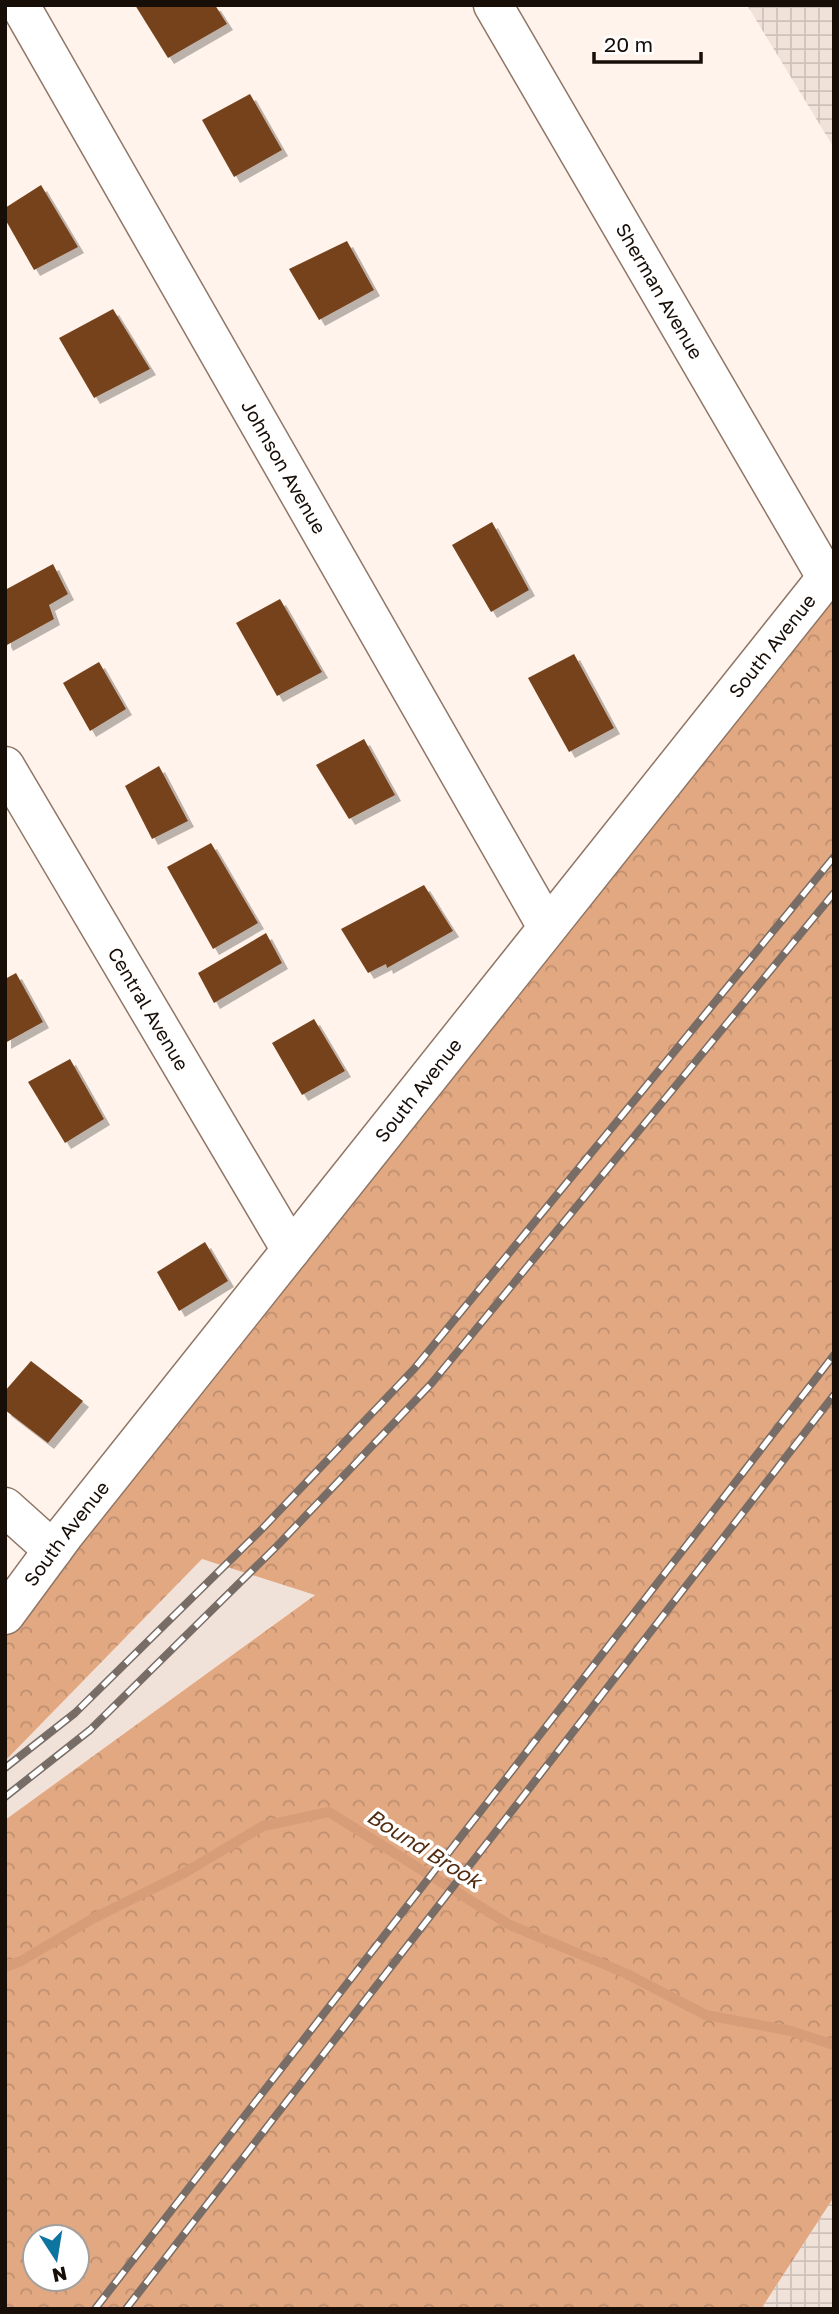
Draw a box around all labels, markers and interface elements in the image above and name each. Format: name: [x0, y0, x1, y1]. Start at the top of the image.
scale bar: [594, 21, 701, 65]
text: 20 m: [604, 31, 653, 57]
street label: Sherman Avenue: [611, 219, 709, 363]
street label: Johnson Avenue: [237, 396, 332, 538]
street label: South Avenue: [723, 589, 820, 702]
street label: Central Avenue: [104, 943, 194, 1074]
street label: South Avenue: [369, 1033, 466, 1146]
street label: South Avenue: [18, 1476, 114, 1590]
water label: Bound Brook: [363, 1803, 488, 1895]
north arrow: [21, 2223, 91, 2293]
text: N: [50, 2262, 69, 2288]

